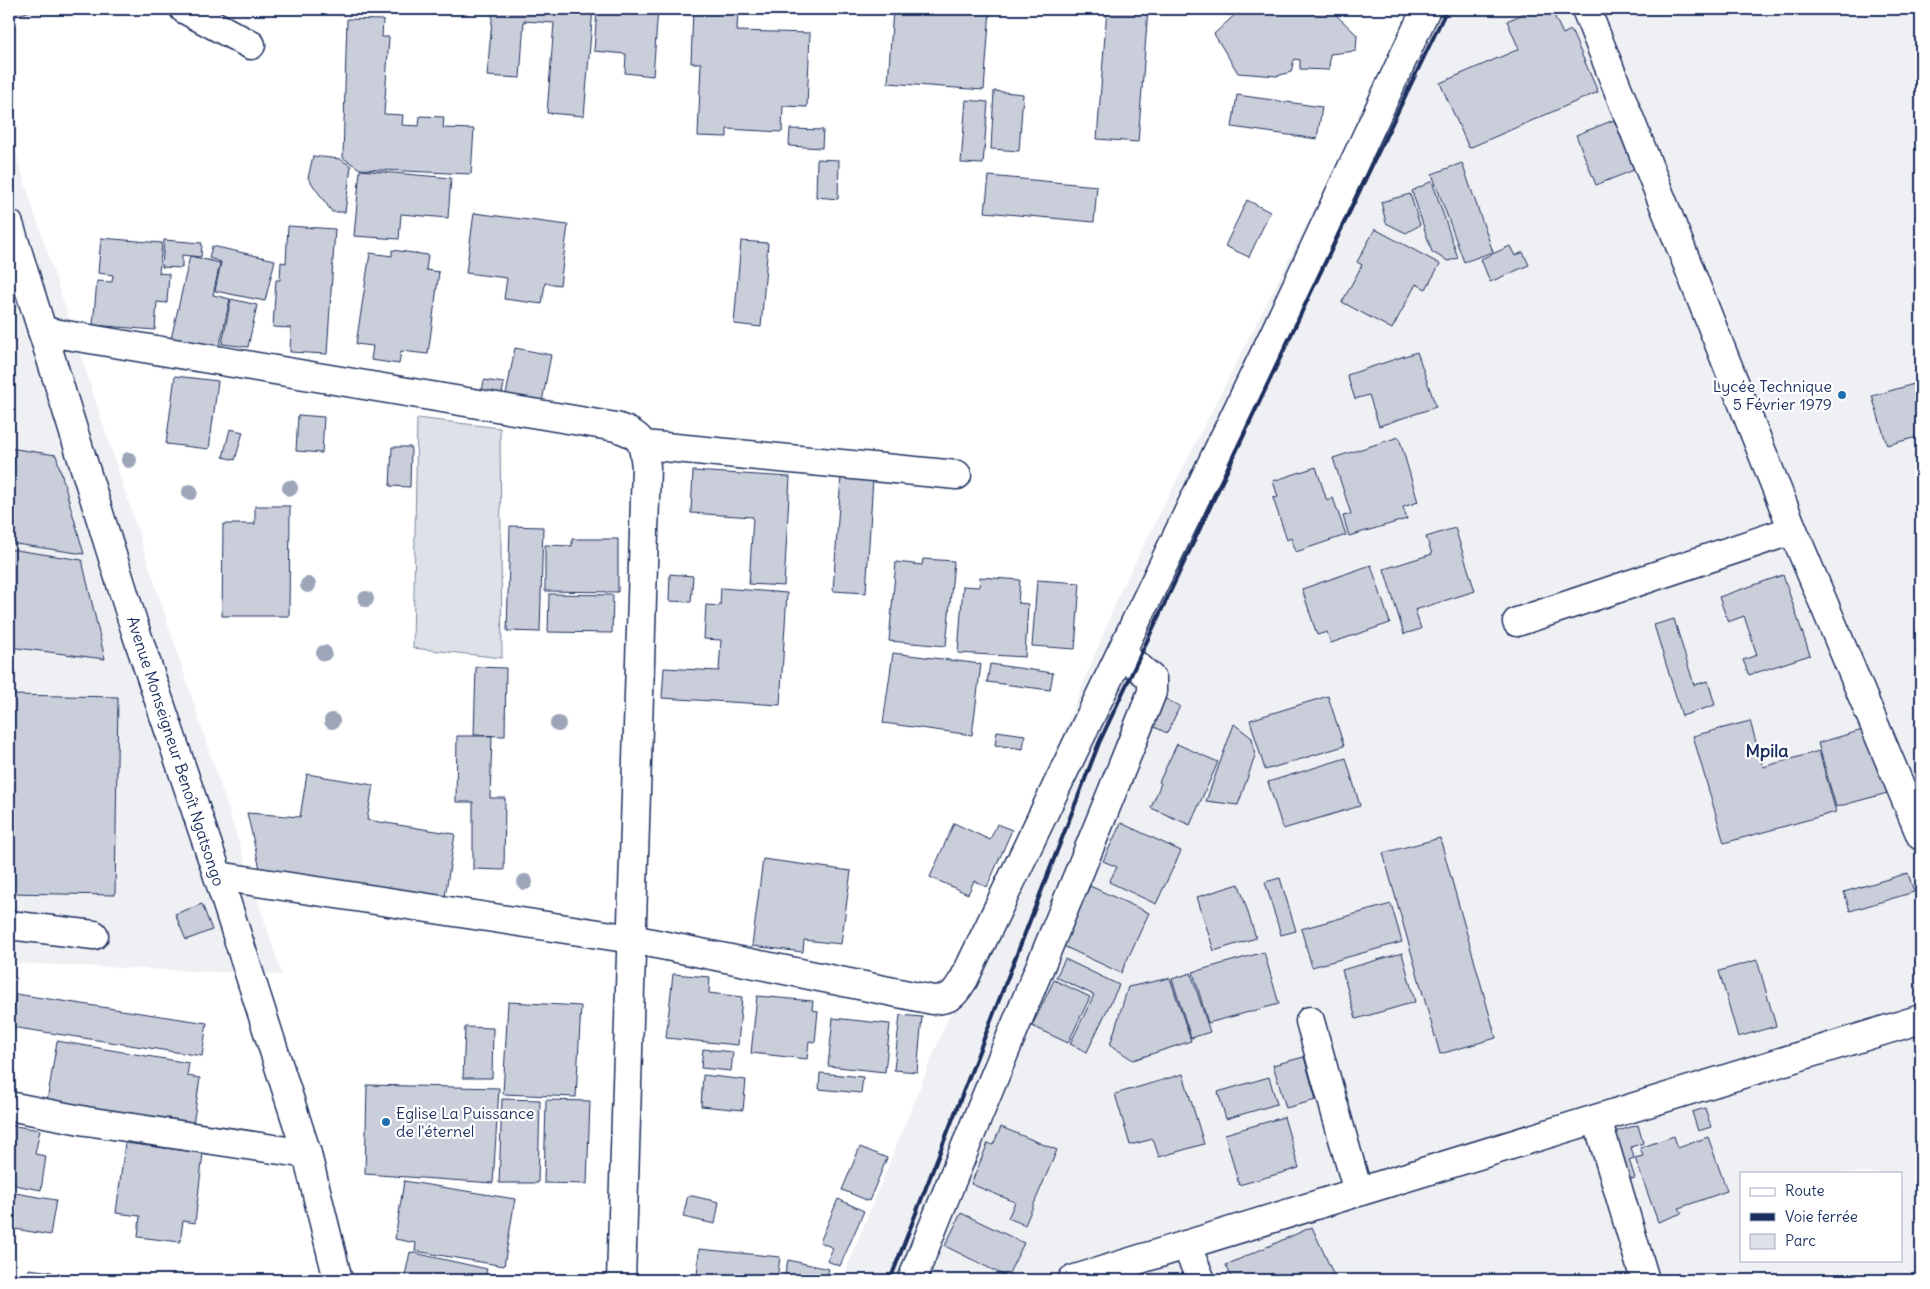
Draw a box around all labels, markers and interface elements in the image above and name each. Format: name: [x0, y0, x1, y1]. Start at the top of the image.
place label: Lycée Technique 5 Février 1979: [1713, 376, 1832, 414]
marker: Lycée Technique 5 Février 1979: [1836, 389, 1848, 401]
street label: Avenue Monseigneur Benoît Ngatsongo: [123, 614, 229, 888]
district label: Mpila: [1745, 739, 1789, 762]
place label: Eglise La Puissance de l'éternel: [396, 1103, 535, 1141]
marker: Eglise La Puissance de l'éternel: [380, 1116, 392, 1128]
legend: [1740, 1172, 1902, 1262]
text: Route: [1785, 1181, 1825, 1200]
text: Voie ferrée: [1785, 1207, 1858, 1226]
text: Parc: [1785, 1231, 1816, 1250]

